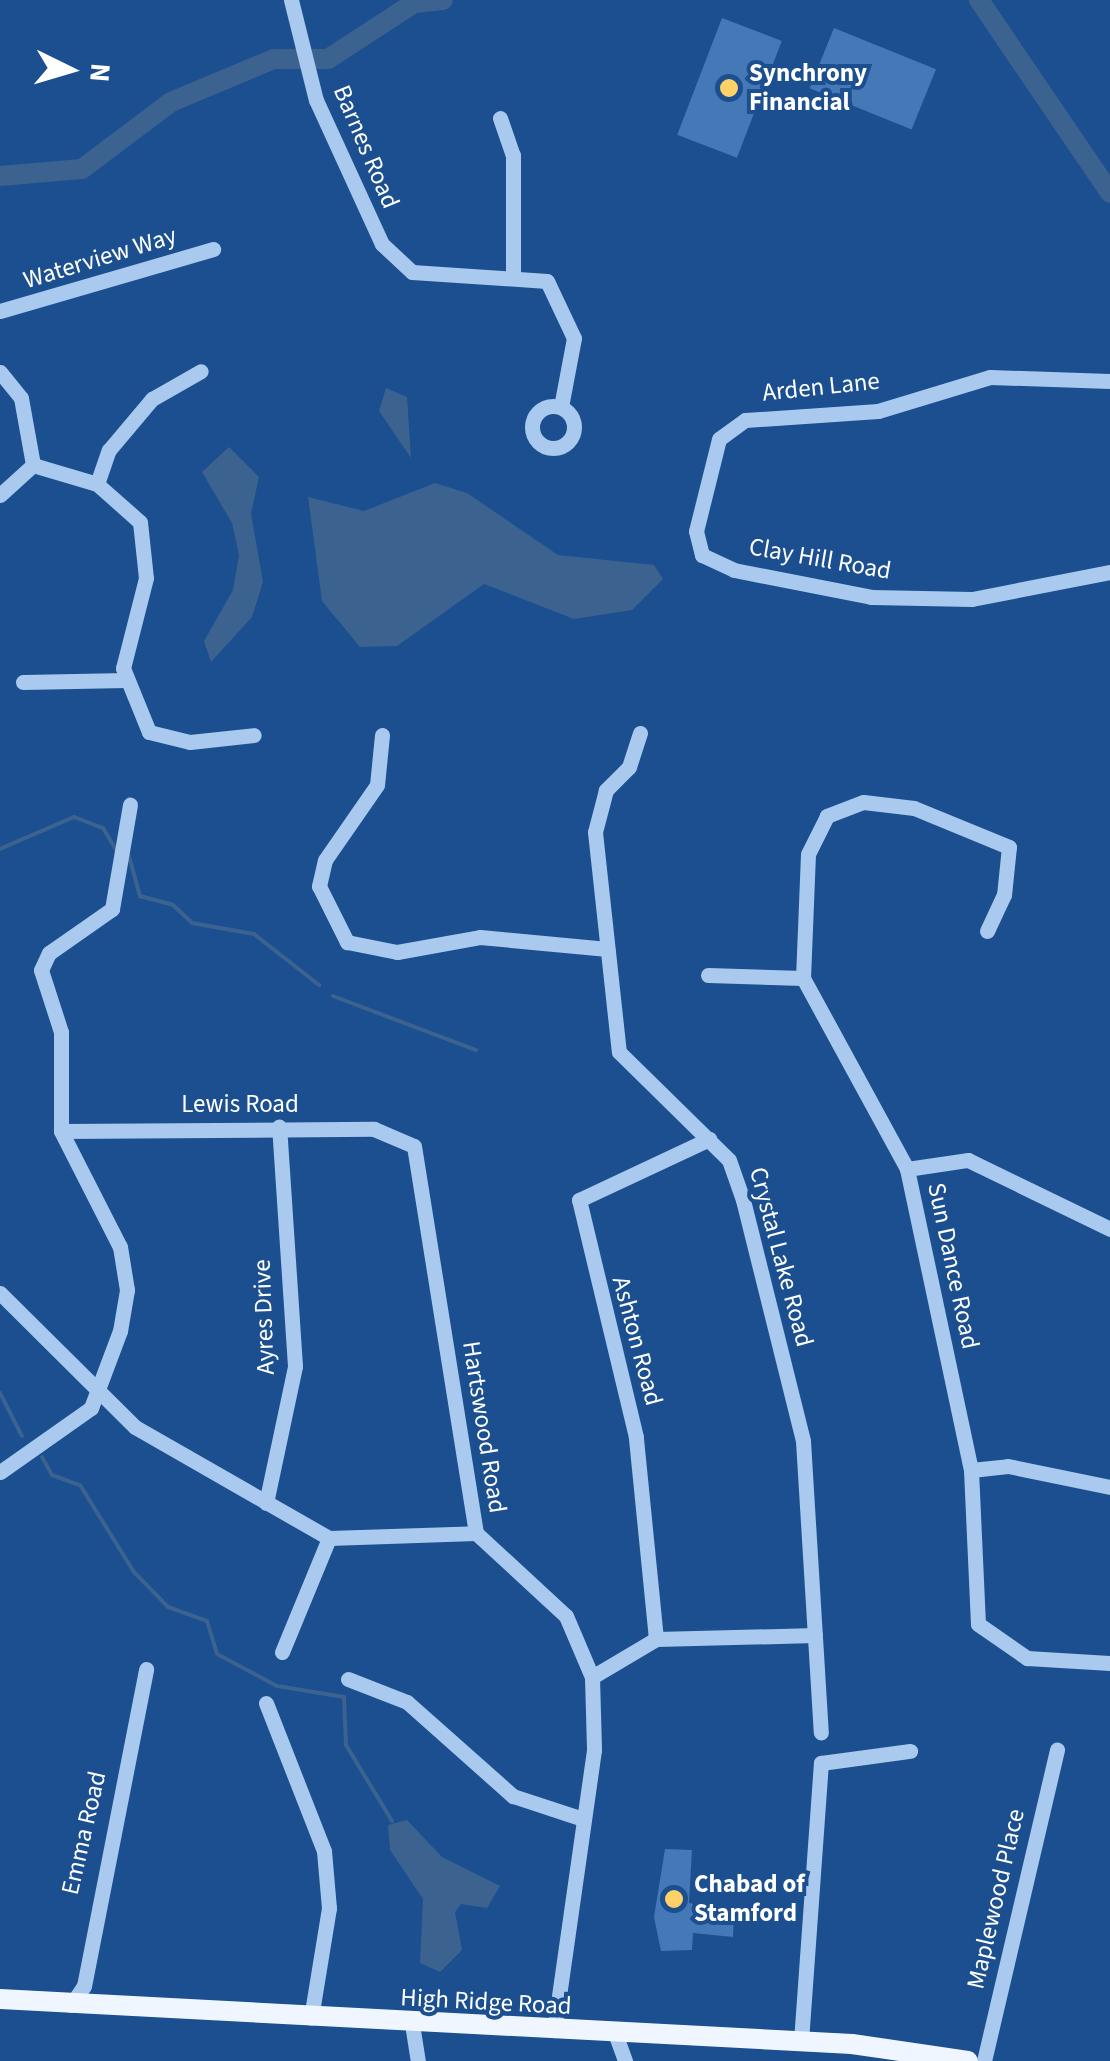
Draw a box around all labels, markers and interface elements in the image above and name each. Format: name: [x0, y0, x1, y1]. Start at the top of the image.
north arrow: [20, 20, 120, 120]
place label: Synchrony Financial: [749, 59, 867, 118]
text: N: [79, 62, 121, 84]
marker: Synchrony Financial: [718, 77, 740, 99]
street label: Barnes Road: [327, 81, 405, 213]
street label: Waterview Way: [20, 221, 180, 295]
street label: Arden Lane: [761, 366, 881, 408]
street label: Clay Hill Road: [747, 532, 893, 586]
street label: Lewis Road: [181, 1089, 299, 1119]
street label: Crystal Lake Road: [743, 1164, 819, 1350]
street label: Sun Dance Road: [921, 1180, 985, 1352]
street label: Ayres Drive: [247, 1259, 281, 1375]
street label: Ashton Road: [605, 1273, 669, 1409]
street label: Hartswood Road: [456, 1339, 512, 1515]
street label: Emma Road: [55, 1768, 113, 1898]
street label: Maplewood Place: [961, 1806, 1031, 1992]
place label: Chabad of Stamford: [694, 1870, 805, 1929]
marker: Chabad of Stamford: [663, 1888, 685, 1910]
street label: High Ridge Road: [400, 1983, 572, 2021]

